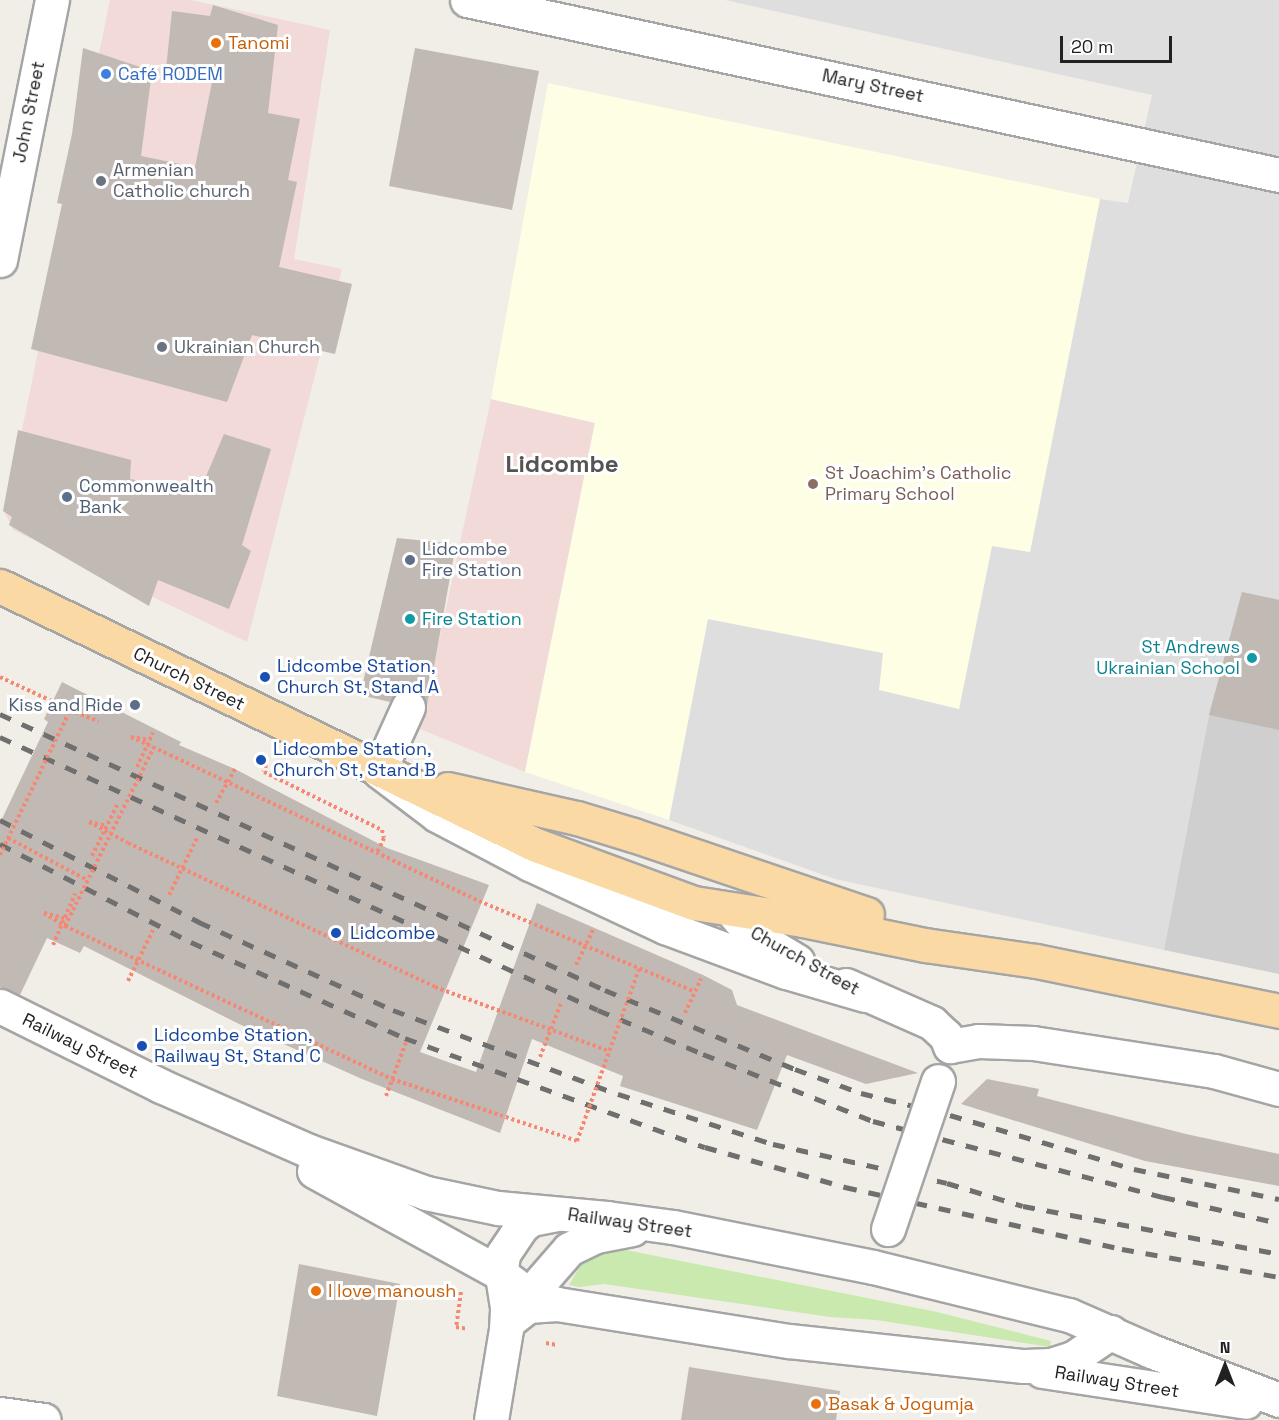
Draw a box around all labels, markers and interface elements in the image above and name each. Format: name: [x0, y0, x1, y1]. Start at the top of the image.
scale bar: [1063, 24, 1176, 62]
place label: Tanomi: [228, 32, 289, 54]
text: 20 m: [1071, 35, 1114, 58]
marker: Tanomi: [209, 36, 223, 50]
street label: John Street: [9, 59, 49, 165]
place label: Café RODEM: [118, 63, 223, 85]
street label: Mary Street: [820, 65, 926, 107]
marker: Café RODEM: [99, 67, 113, 81]
place label: Armenian Catholic church: [113, 160, 250, 202]
marker: Armenian Catholic church: [94, 174, 108, 188]
place label: Ukrainian Church: [174, 336, 320, 358]
marker: Ukrainian Church: [155, 340, 169, 354]
district label: Lidcombe: [505, 450, 619, 478]
place label: St Joachim's Catholic Primary School: [825, 463, 1011, 506]
place label: Commonwealth Bank: [79, 476, 214, 518]
marker: St Joachim's Catholic Primary School: [806, 477, 820, 491]
marker: Commonwealth Bank: [60, 490, 74, 504]
place label: Lidcombe Fire Station: [422, 539, 522, 582]
marker: Lidcombe Fire Station: [403, 553, 417, 567]
place label: Fire Station: [422, 608, 522, 630]
marker: Fire Station: [403, 612, 417, 626]
place label: St Andrews Ukrainian School: [1096, 637, 1240, 680]
street label: Church Street: [130, 643, 248, 715]
marker: St Andrews Ukrainian School: [1245, 651, 1259, 665]
place label: Lidcombe Station, Church St, Stand A: [277, 656, 440, 698]
marker: Lidcombe Station, Church St, Stand A: [258, 670, 272, 684]
place label: Kiss and Ride: [8, 694, 123, 716]
marker: Kiss and Ride: [128, 698, 142, 712]
place label: Lidcombe Station, Church St, Stand B: [273, 739, 437, 782]
marker: Lidcombe Station, Church St, Stand B: [254, 753, 268, 767]
place label: Lidcombe: [350, 922, 435, 944]
street label: Church Street: [747, 922, 863, 1000]
marker: Lidcombe: [327, 924, 345, 942]
street label: Railway Street: [19, 1009, 141, 1083]
place label: Lidcombe Station, Railway St, Stand C: [154, 1025, 321, 1068]
marker: Lidcombe Station, Railway St, Stand C: [135, 1039, 149, 1053]
street label: Railway Street: [566, 1204, 694, 1242]
place label: I love manoush: [328, 1280, 456, 1302]
marker: I love manoush: [309, 1284, 323, 1298]
north arrow: [1195, 1336, 1255, 1396]
text: N: [1220, 1337, 1230, 1358]
street label: Railway Street: [1053, 1362, 1181, 1402]
place label: Basak & Jogumja: [828, 1393, 974, 1415]
marker: Basak & Jogumja: [809, 1397, 823, 1411]

